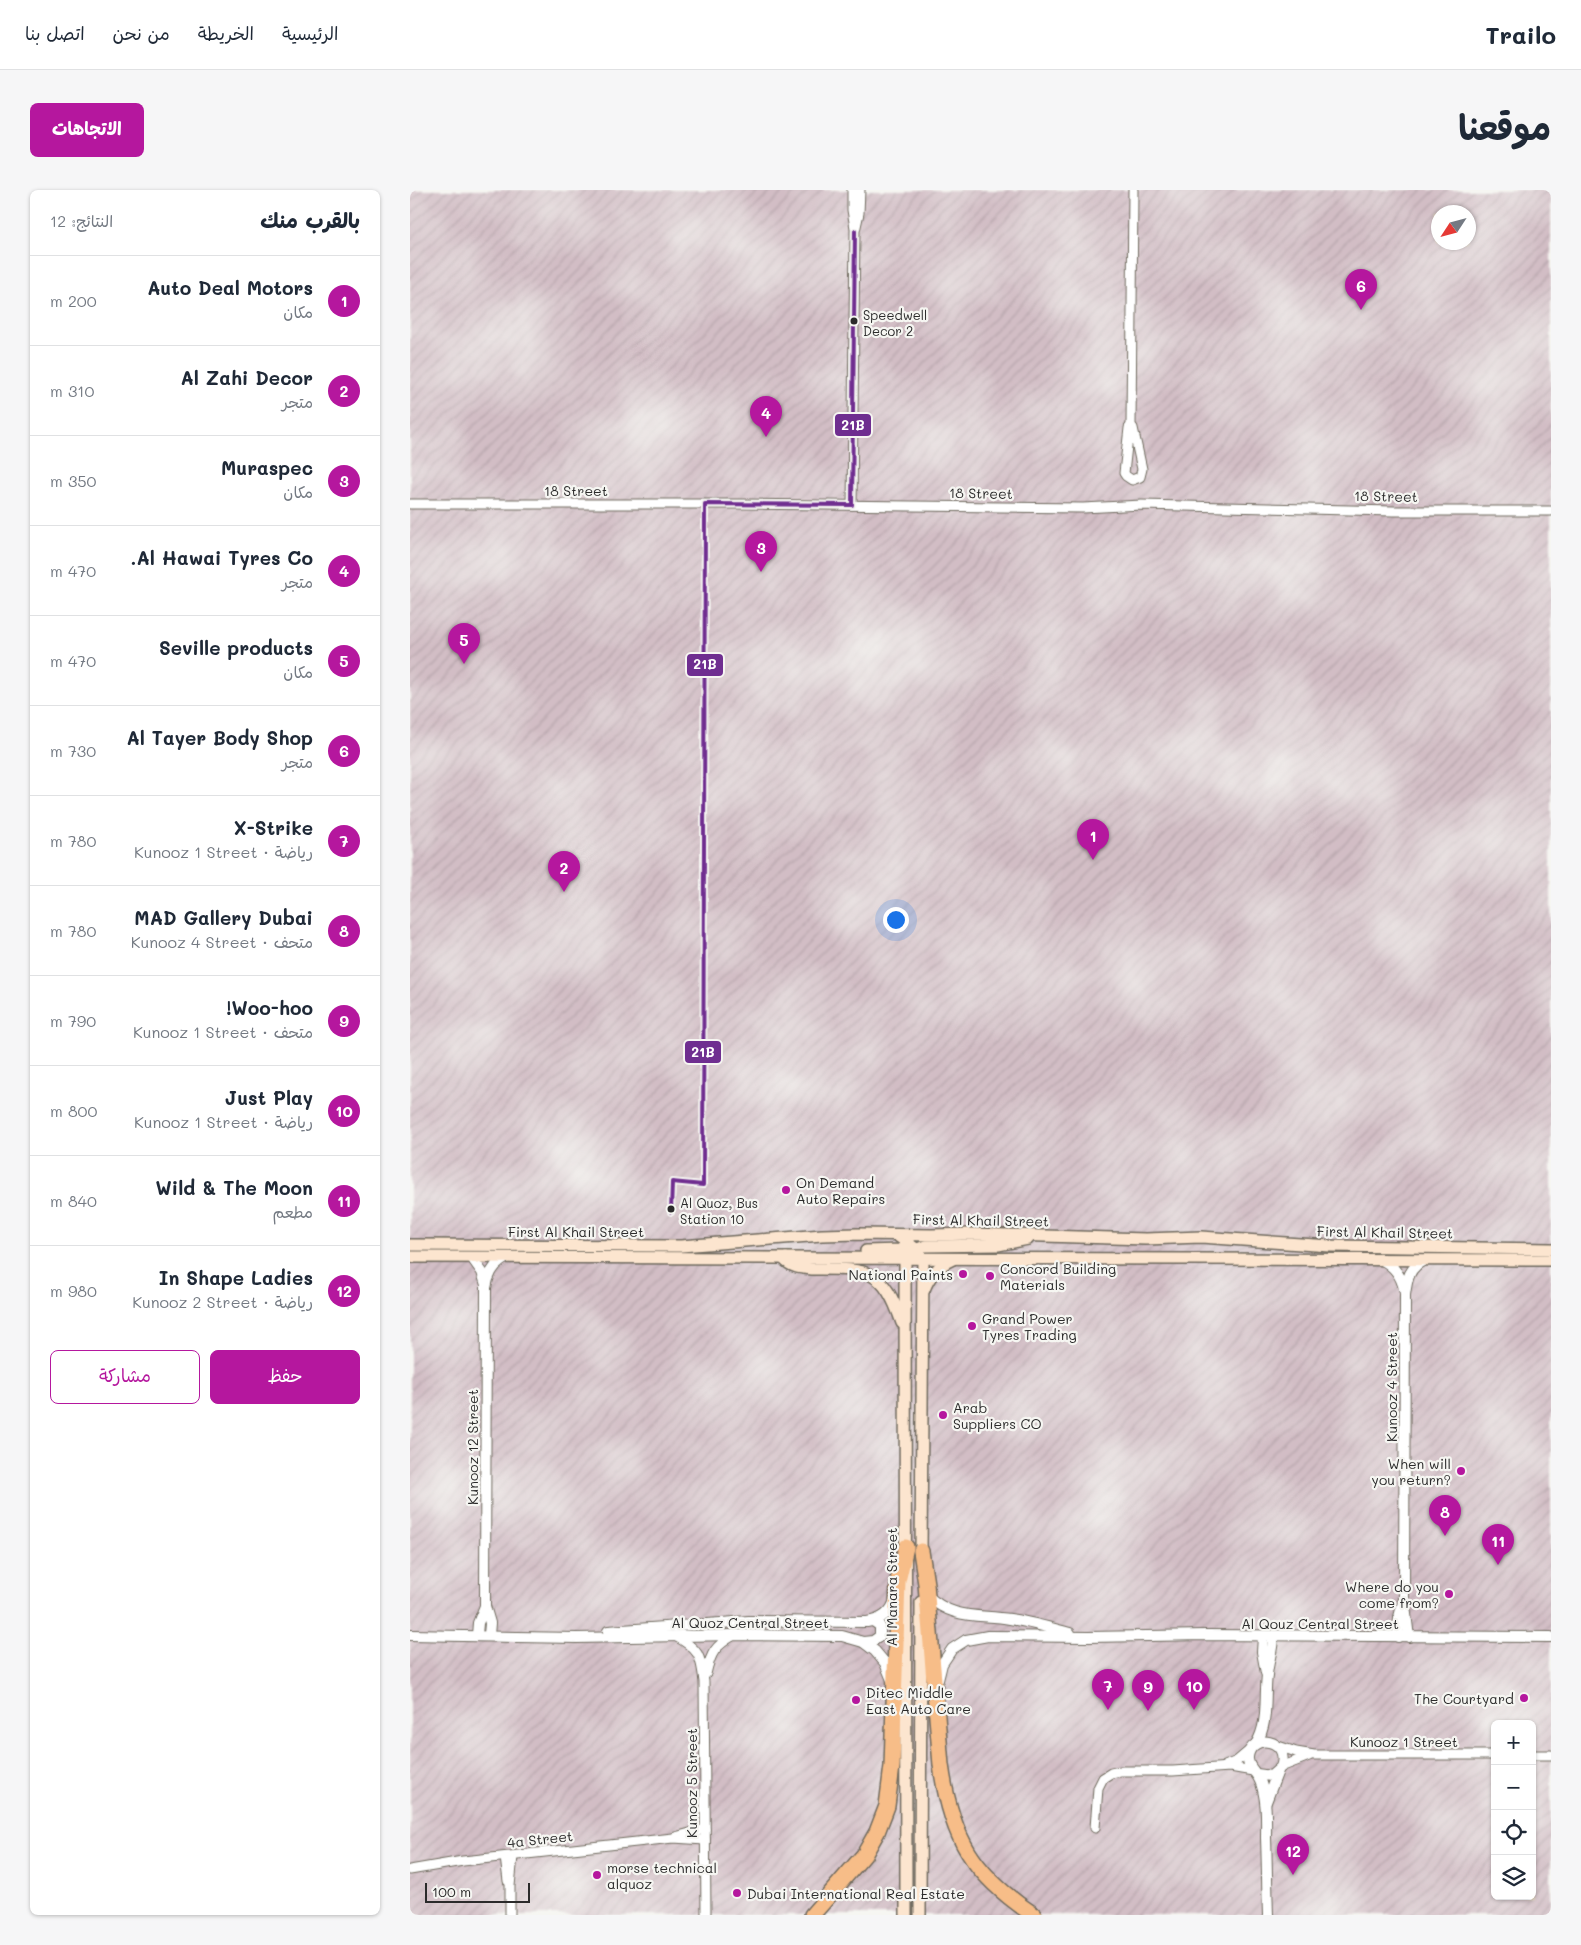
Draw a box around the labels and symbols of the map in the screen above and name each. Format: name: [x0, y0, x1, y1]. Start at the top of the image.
north arrow: [1431, 205, 1476, 250]
pin: 6: [1345, 269, 1377, 310]
place label: Speedwell Decor 2: [863, 306, 927, 339]
marker: Speedwell Decor 2: [849, 316, 859, 326]
pin: 4: [750, 396, 782, 437]
line badge: 21B: [834, 413, 872, 437]
text: 21B: [841, 415, 865, 434]
street label: 18 Street: [544, 481, 608, 500]
street label: 18 Street: [949, 483, 1013, 503]
street label: 18 Street: [1354, 486, 1418, 506]
pin: 3: [745, 531, 777, 572]
pin: 5: [448, 623, 480, 664]
line badge: 21B: [686, 653, 724, 677]
text: 21B: [693, 654, 717, 673]
pin: 1: [1077, 819, 1109, 860]
pin: 2: [548, 851, 580, 892]
your location: [883, 907, 909, 933]
line badge: 21B: [684, 1040, 722, 1064]
text: 21B: [691, 1042, 715, 1061]
place label: On Demand Auto Repairs: [796, 1173, 885, 1208]
marker: On Demand Auto Repairs: [780, 1184, 792, 1196]
place label: Al Quoz, Bus Station 10: [680, 1194, 758, 1227]
marker: Al Quoz, Bus Station 10: [666, 1204, 676, 1214]
street label: First Al Khail Street: [913, 1209, 1049, 1231]
street label: First Al Khail Street: [1317, 1221, 1453, 1243]
street label: First Al Khail Street: [508, 1222, 644, 1241]
place label: Concord Building Materials: [1000, 1259, 1116, 1294]
place label: National Paints: [848, 1265, 953, 1284]
marker: National Paints: [957, 1268, 969, 1280]
marker: Concord Building Materials: [984, 1270, 996, 1282]
place label: Grand Power Tyres Trading: [982, 1309, 1077, 1344]
marker: Grand Power Tyres Trading: [966, 1320, 978, 1332]
street label: Kunooz 4 Street: [1382, 1332, 1401, 1442]
street label: Kunooz 12 Street: [463, 1389, 482, 1505]
place label: Arab Suppliers CO: [953, 1398, 1042, 1433]
marker: Arab Suppliers CO: [937, 1409, 949, 1421]
place label: When will you return?: [1372, 1454, 1451, 1489]
marker: When will you return?: [1455, 1465, 1467, 1477]
pin: 8: [1429, 1495, 1461, 1536]
pin: 11: [1482, 1524, 1514, 1565]
street label: Al Manara Street: [882, 1528, 901, 1646]
place label: Where do you come from?: [1345, 1577, 1439, 1612]
marker: Where do you come from?: [1443, 1588, 1455, 1600]
street label: Al Quoz Central Street: [671, 1613, 829, 1632]
street label: Al Qouz Central Street: [1241, 1614, 1399, 1633]
pin: 7: [1092, 1669, 1124, 1710]
pin: 10: [1178, 1669, 1210, 1710]
pin: 9: [1132, 1670, 1164, 1711]
place label: Ditec Middle East Auto Care: [866, 1683, 971, 1718]
place label: The Courtyard: [1414, 1689, 1514, 1708]
marker: The Courtyard: [1518, 1692, 1530, 1704]
marker: Ditec Middle East Auto Care: [850, 1694, 862, 1706]
street label: Kunooz 5 Street: [682, 1728, 701, 1838]
street label: Kunooz 1 Street: [1350, 1732, 1458, 1751]
street label: 4a Street: [506, 1826, 574, 1852]
pin: 12: [1277, 1834, 1309, 1875]
place label: morse technical alquoz: [607, 1858, 717, 1893]
marker: morse technical alquoz: [591, 1869, 603, 1881]
scale bar: [425, 1880, 530, 1903]
place label: Dubai International Real Estate: [747, 1884, 965, 1903]
marker: Dubai International Real Estate: [731, 1887, 743, 1899]

